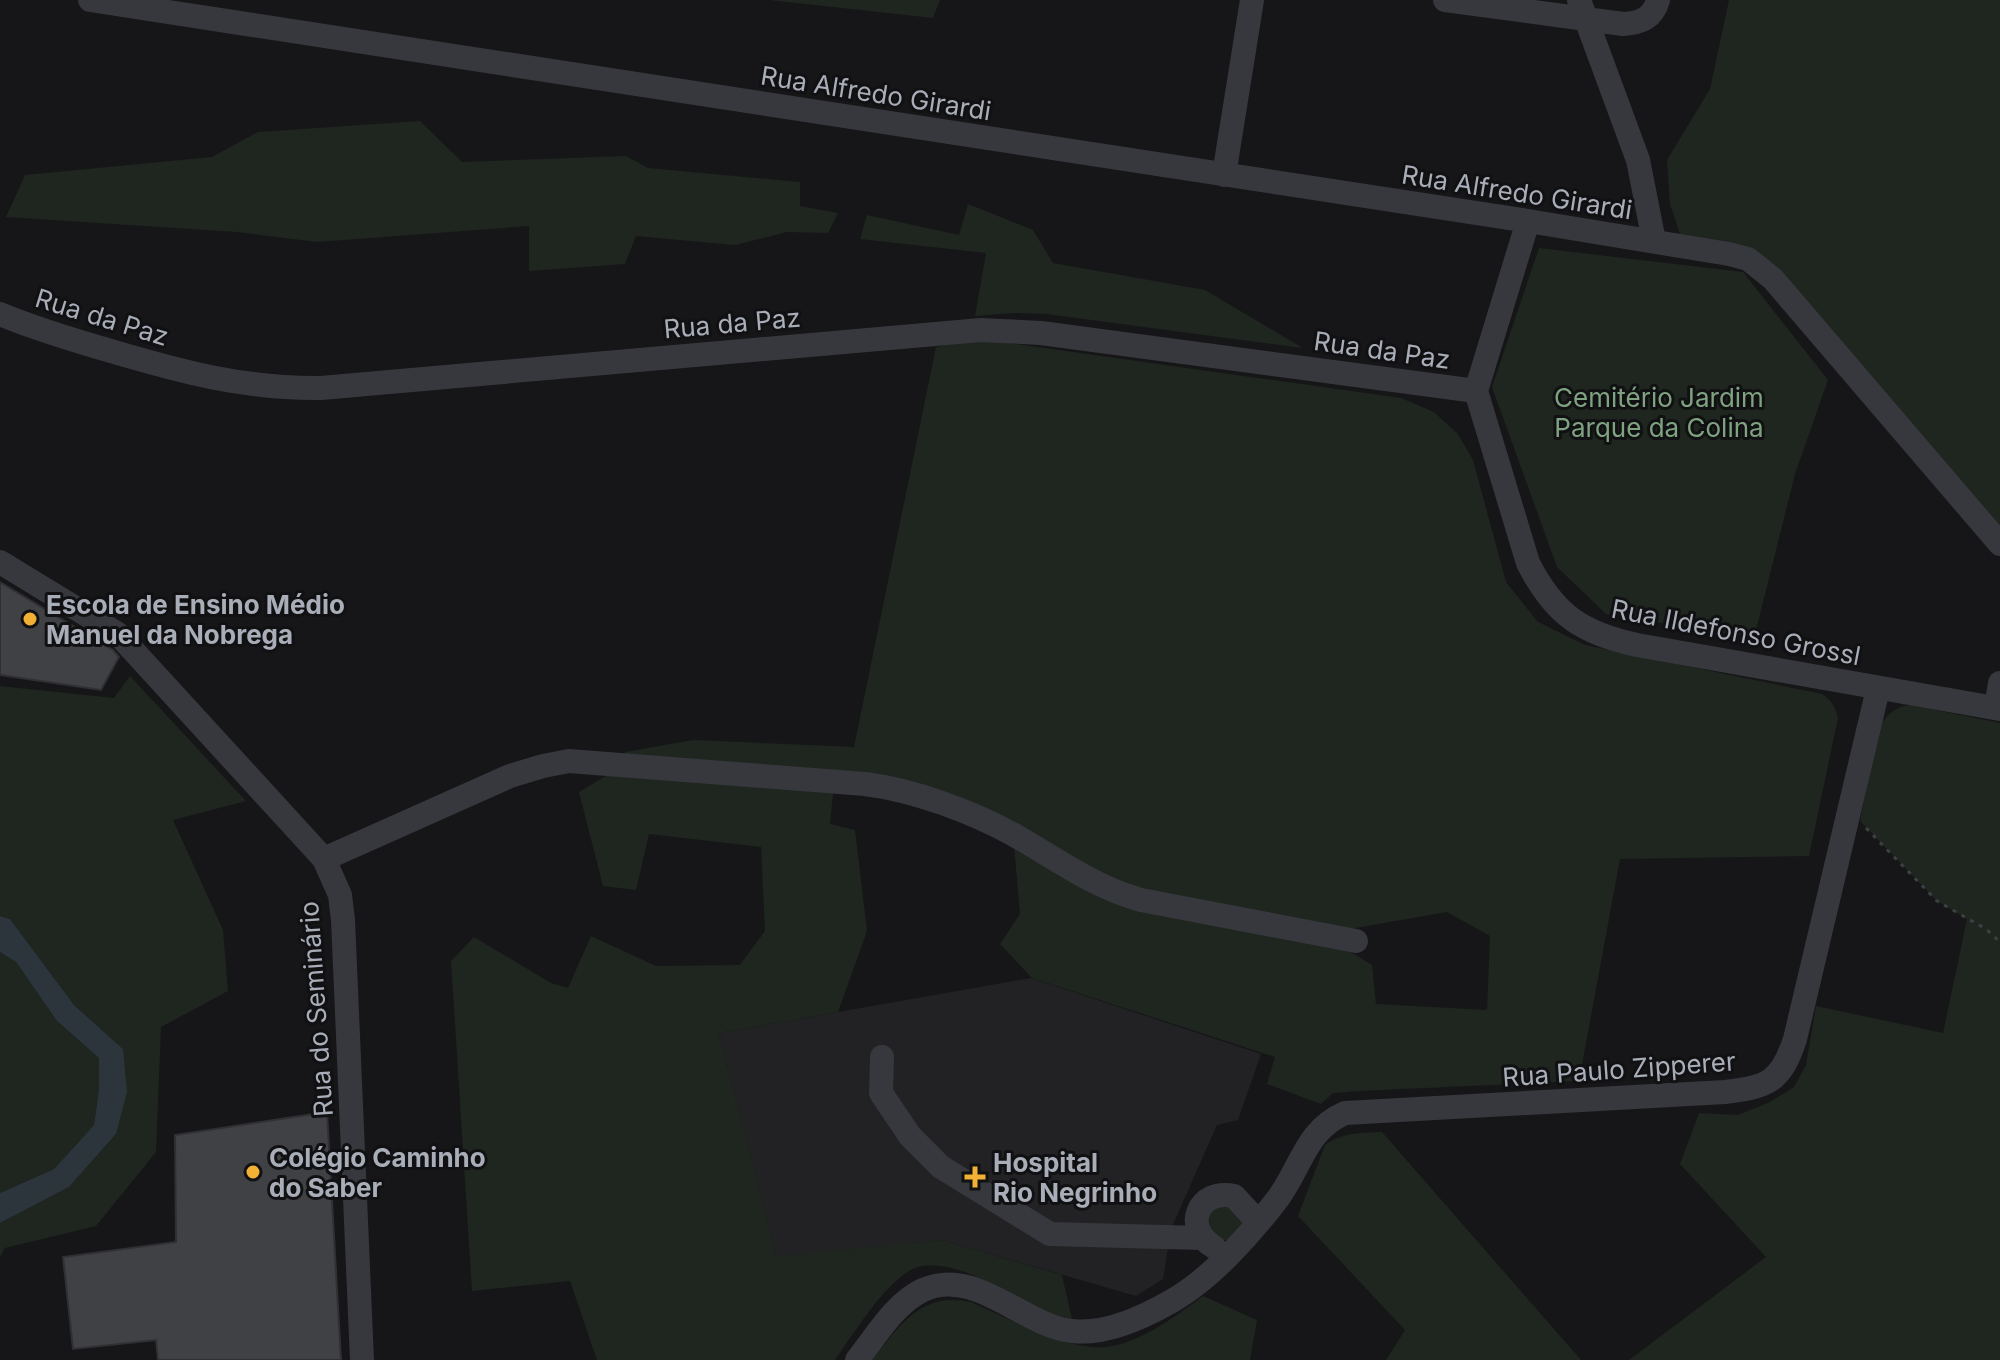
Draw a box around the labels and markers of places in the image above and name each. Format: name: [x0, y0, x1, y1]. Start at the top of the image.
place label: Escola de Ensino Médio Manuel da Nobrega: [46, 589, 345, 650]
marker: Escola de Ensino Médio Manuel da Nobrega: [21, 610, 39, 628]
place label: Colégio Caminho do Saber: [269, 1142, 486, 1203]
place label: Hospital Rio Negrinho: [993, 1147, 1157, 1208]
marker: Colégio Caminho do Saber: [244, 1163, 262, 1181]
marker: Hospital Rio Negrinho: [964, 1166, 986, 1188]

